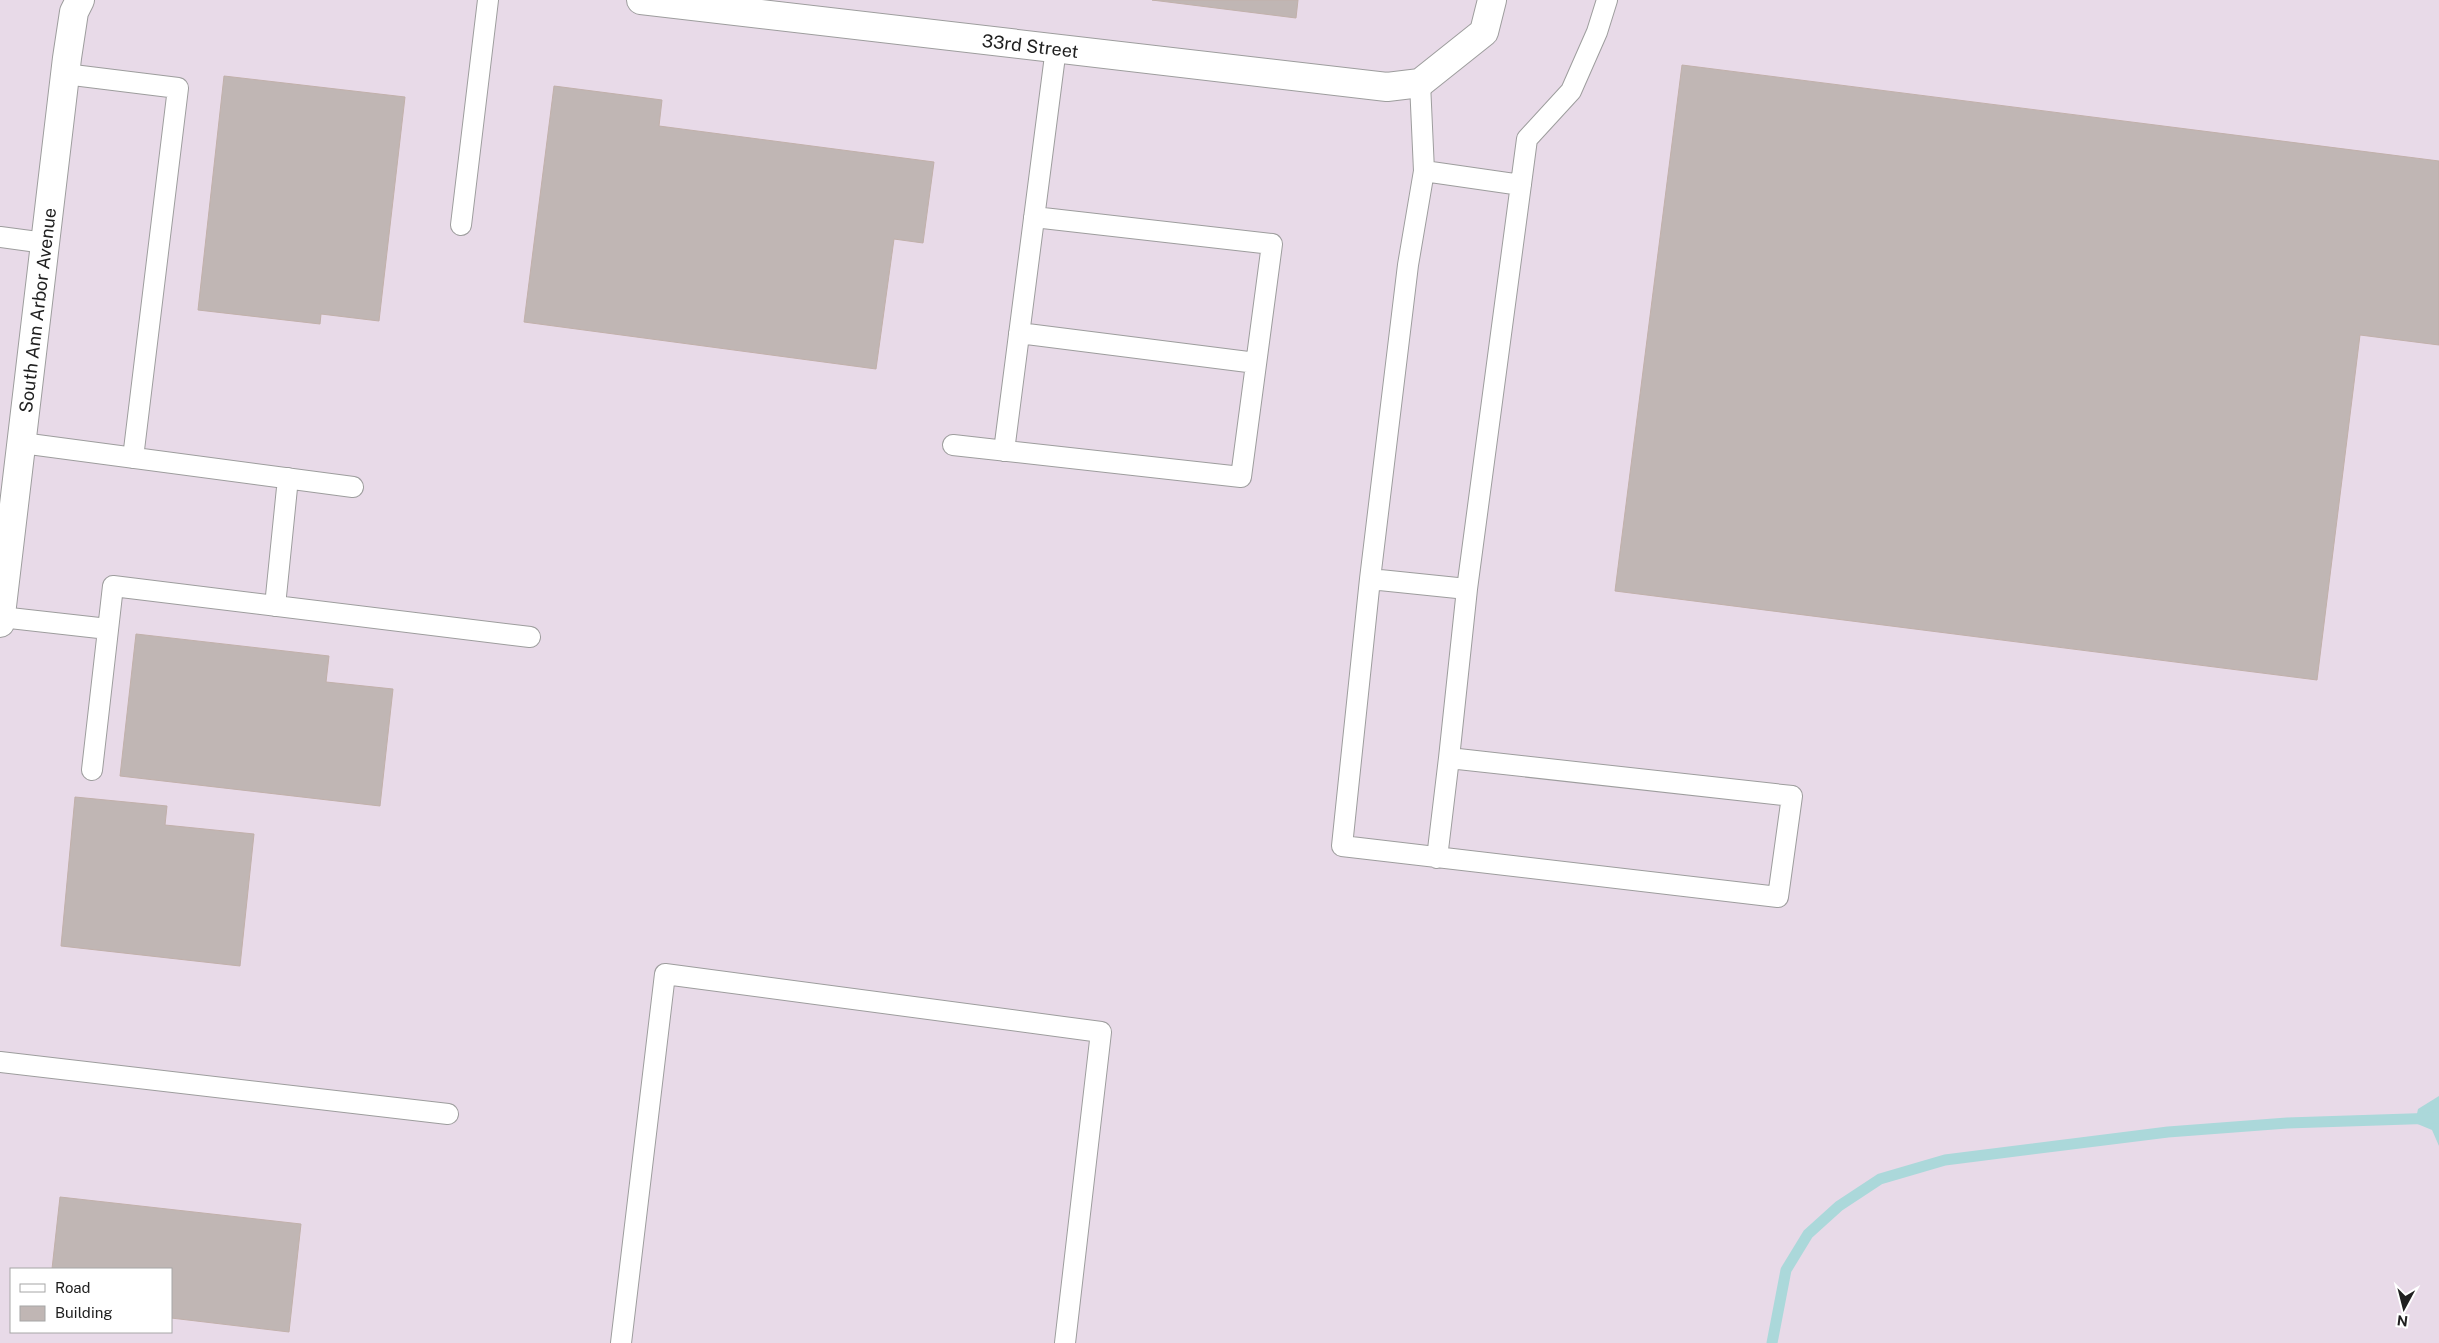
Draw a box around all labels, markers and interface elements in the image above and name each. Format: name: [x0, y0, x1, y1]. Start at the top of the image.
street label: 33rd Street: [981, 29, 1080, 61]
street label: South Ann Arbor Avenue: [15, 206, 60, 414]
legend: [10, 1268, 172, 1333]
text: Road: [55, 1279, 91, 1296]
north arrow: [2379, 1283, 2429, 1333]
text: Building: [55, 1304, 113, 1321]
text: N: [2396, 1312, 2409, 1330]

